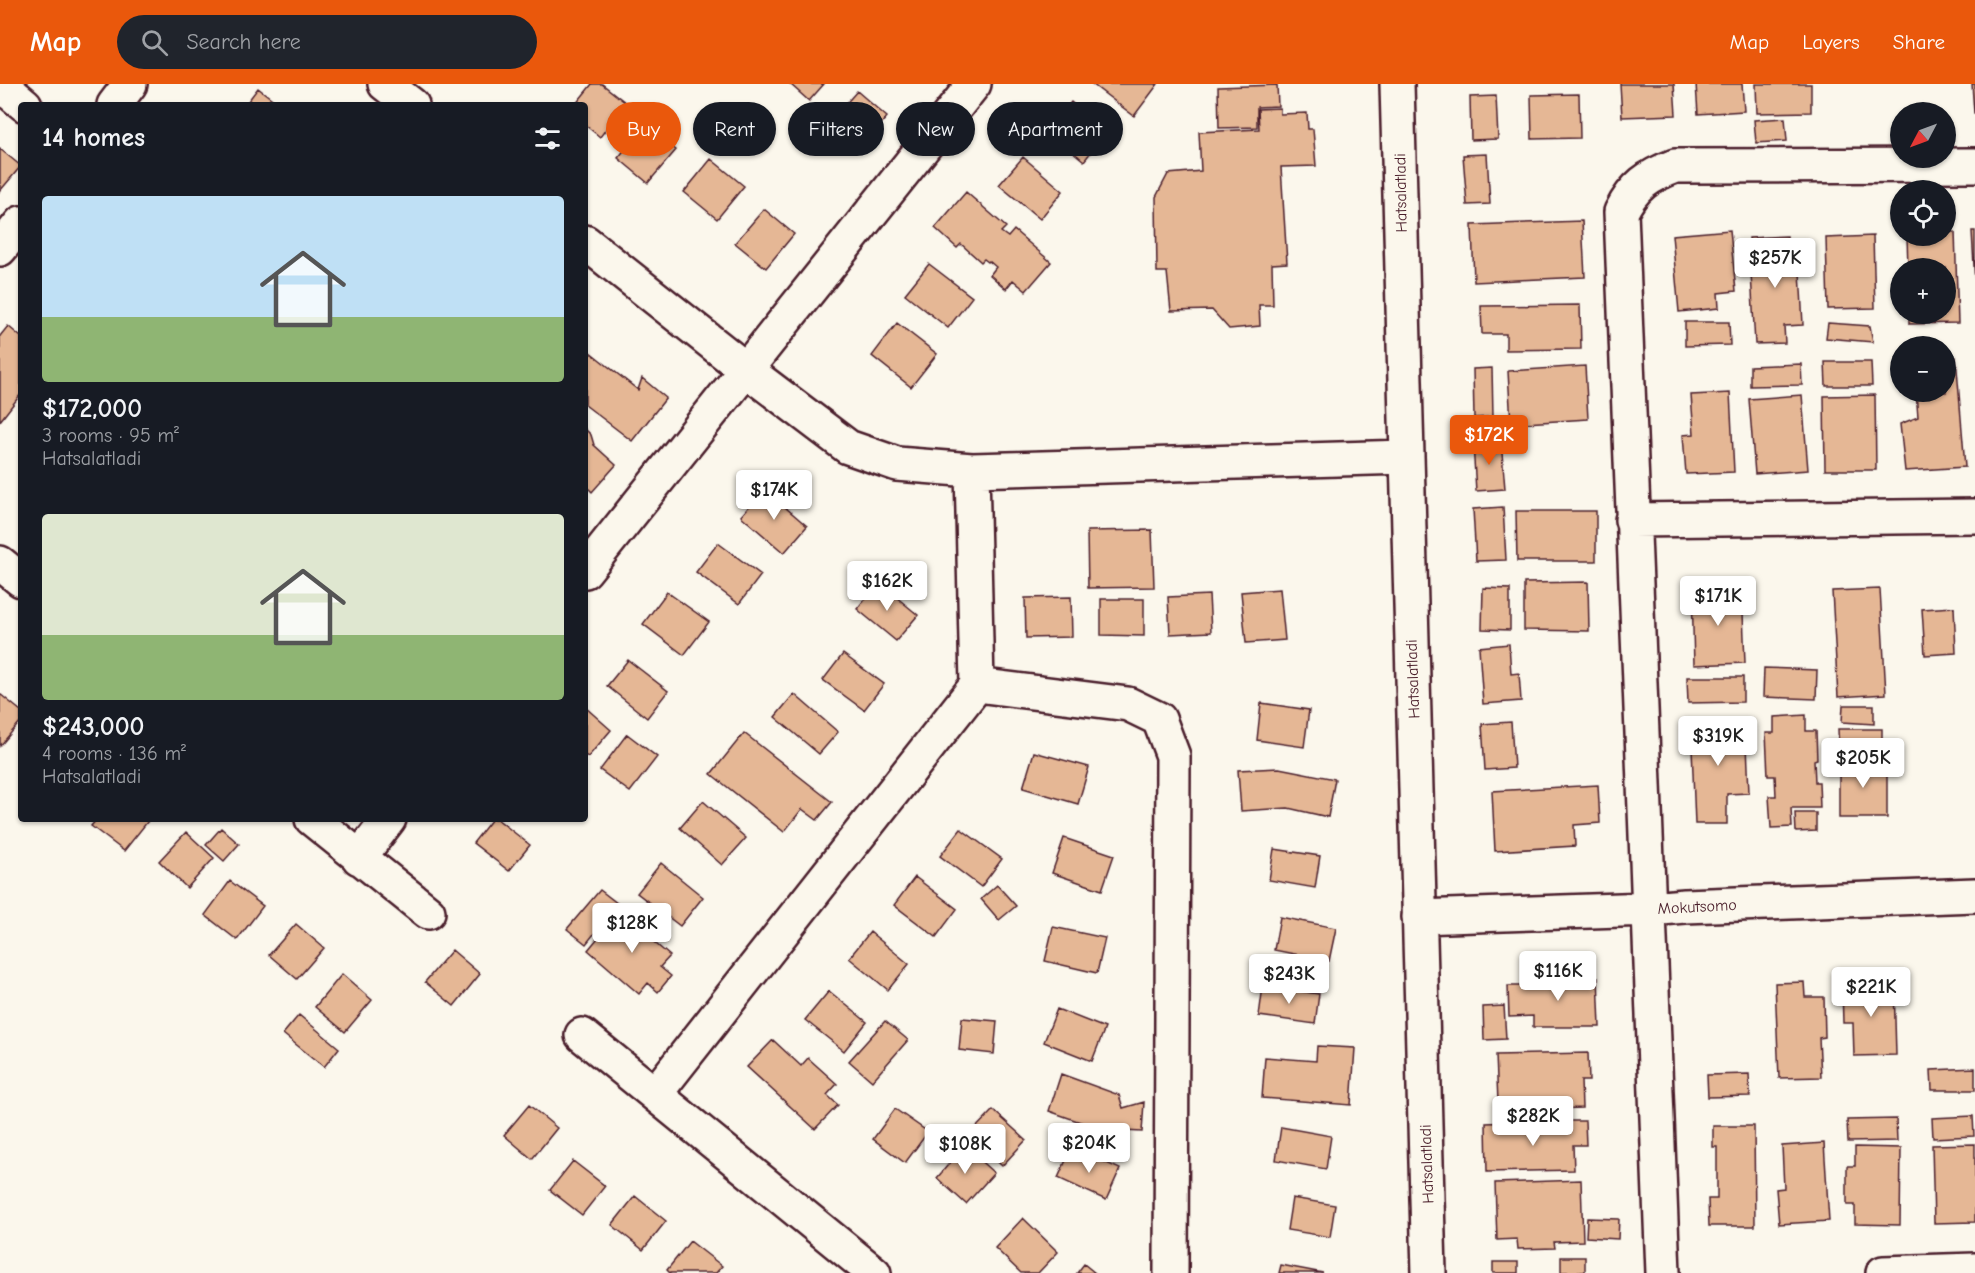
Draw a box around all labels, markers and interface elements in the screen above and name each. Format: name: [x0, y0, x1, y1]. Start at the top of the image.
search box: [117, 15, 537, 69]
text: Map: [30, 26, 81, 58]
icon: search: [138, 26, 171, 59]
text: Search here: [186, 29, 301, 55]
text: Map: [1730, 30, 1769, 54]
text: Layers: [1802, 30, 1860, 54]
text: Share: [1893, 30, 1945, 54]
chip: Buy: [606, 102, 681, 156]
chip: Rent: [693, 102, 776, 156]
chip: Filters: [788, 102, 884, 156]
chip: New: [896, 102, 975, 156]
chip: Apartment: [987, 102, 1123, 156]
north arrow: [1890, 102, 1956, 168]
map controls: [1890, 102, 1956, 402]
icon: filters: [531, 122, 564, 155]
text: 14 homes: [42, 123, 145, 153]
street label: Hatsalatladi: [1391, 153, 1411, 233]
button: locate: [1890, 180, 1956, 246]
icon: home: [249, 235, 357, 343]
pin: $257K: [1733, 238, 1817, 289]
text: $257K: [1749, 246, 1801, 269]
button: +: [1890, 258, 1956, 324]
button: −: [1890, 336, 1956, 402]
text: $172,000: [42, 394, 142, 424]
pin: $172K: [1447, 415, 1531, 466]
text: $172K: [1464, 423, 1514, 446]
text: 3 rooms · 95 m²: [42, 424, 179, 447]
text: Hatsalatladi: [42, 447, 141, 470]
pin: $174K: [732, 470, 816, 521]
text: $174K: [750, 478, 798, 501]
icon: home: [249, 553, 357, 661]
pin: $162K: [845, 561, 929, 612]
text: $162K: [861, 569, 913, 592]
pin: $171K: [1676, 576, 1760, 627]
text: $171K: [1694, 584, 1742, 607]
street label: Hatsalatladi: [1403, 639, 1423, 719]
text: $243,000: [42, 712, 144, 742]
pin: $319K: [1676, 716, 1760, 767]
text: $319K: [1692, 724, 1744, 747]
pin: $205K: [1821, 738, 1905, 789]
text: 4 rooms · 136 m²: [42, 742, 186, 765]
text: $205K: [1835, 746, 1891, 769]
text: Hatsalatladi: [42, 765, 141, 788]
street label: Mokutsomo: [1657, 896, 1737, 918]
pin: $128K: [590, 903, 674, 954]
text: $128K: [606, 911, 658, 934]
pin: $116K: [1516, 951, 1600, 1002]
pin: $243K: [1247, 954, 1331, 1005]
text: $116K: [1533, 959, 1583, 982]
text: $243K: [1263, 962, 1315, 985]
pin: $221K: [1829, 967, 1913, 1018]
text: $221K: [1845, 975, 1897, 998]
pin: $282K: [1491, 1096, 1575, 1147]
text: $282K: [1506, 1104, 1560, 1127]
pin: $204K: [1047, 1123, 1131, 1174]
pin: $108K: [923, 1124, 1007, 1175]
street label: Hatsalatladi: [1417, 1124, 1437, 1204]
text: $204K: [1062, 1131, 1116, 1154]
text: $108K: [939, 1132, 991, 1155]

